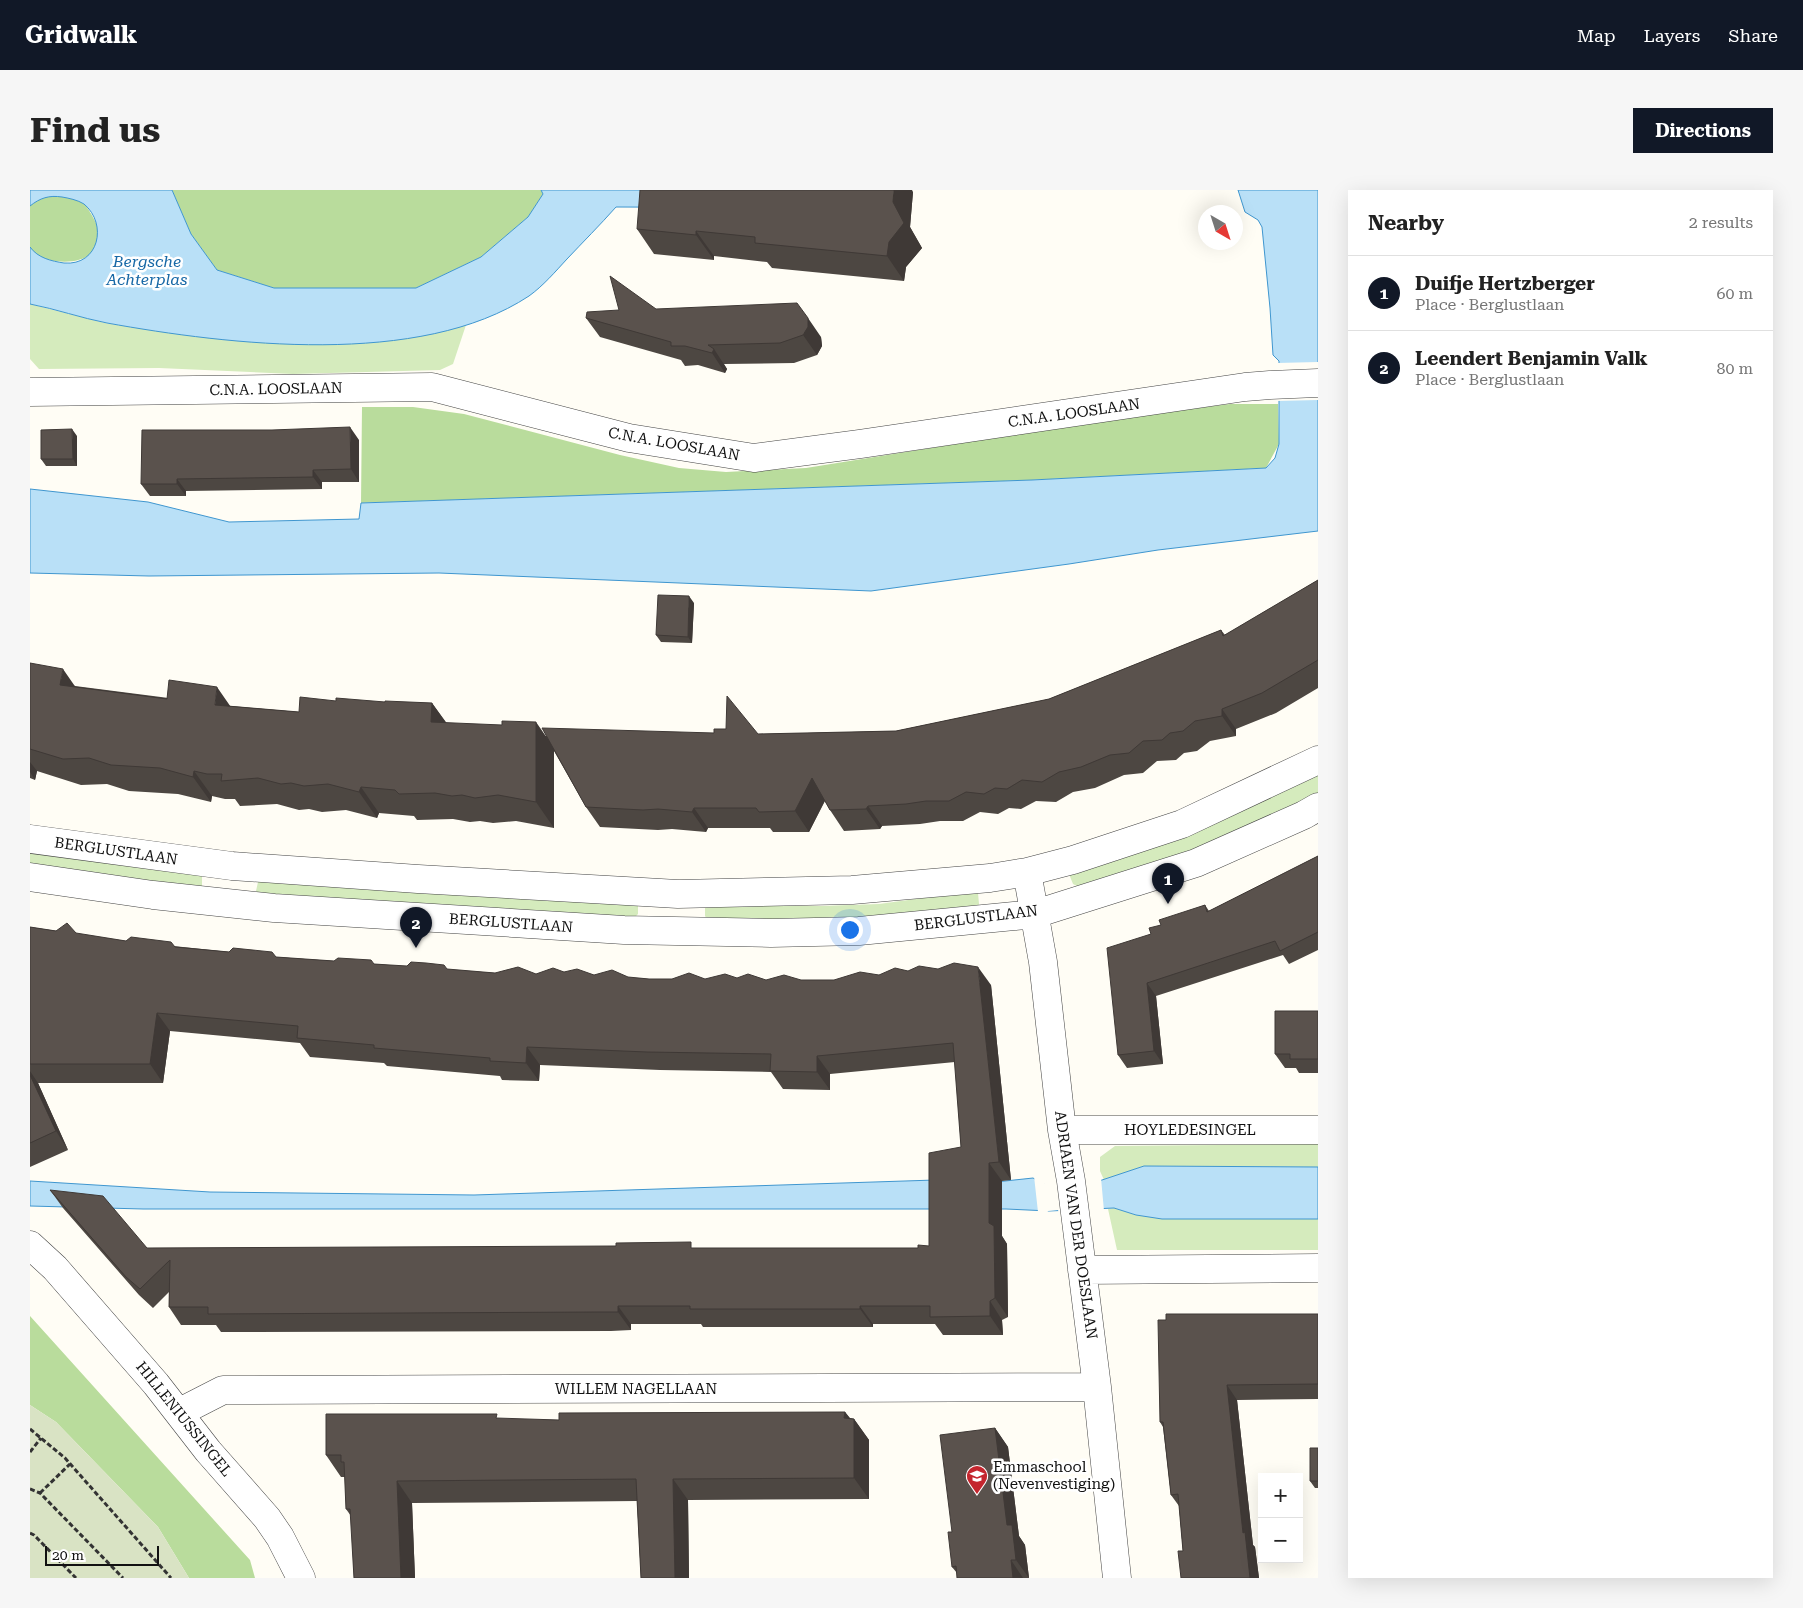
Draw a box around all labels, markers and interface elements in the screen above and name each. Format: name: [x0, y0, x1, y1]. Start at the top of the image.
text: Gridwalk: [25, 21, 137, 49]
text: Map: [1577, 25, 1616, 46]
text: Layers: [1644, 25, 1700, 46]
text: Share: [1728, 25, 1778, 46]
button: Directions: [1633, 108, 1773, 153]
text: Find us: [30, 110, 160, 151]
north arrow: [1198, 205, 1243, 250]
text: Nearby: [1368, 211, 1444, 235]
text: 2 results: [1689, 213, 1753, 232]
water label: Bergsche Achterplas: [105, 252, 188, 289]
text: Duifje Hertzberger: [1415, 272, 1595, 295]
text: 1: [1380, 284, 1388, 303]
text: 60 m: [1716, 284, 1753, 303]
text: Place · Berglustlaan: [1415, 295, 1564, 314]
text: Leendert Benjamin Valk: [1415, 347, 1648, 370]
text: 2: [1380, 359, 1388, 378]
text: 80 m: [1716, 359, 1753, 378]
text: Place · Berglustlaan: [1415, 370, 1564, 389]
street label: C.N.A. LOOSLAAN: [209, 379, 343, 399]
street label: C.N.A. LOOSLAAN: [1007, 395, 1141, 431]
street label: C.N.A. LOOSLAAN: [607, 424, 741, 464]
street label: BERGLUSTLAAN: [53, 833, 179, 869]
pin: 1: [1152, 863, 1184, 904]
street label: BERGLUSTLAAN: [913, 901, 1039, 935]
pin: 2: [400, 907, 432, 948]
street label: BERGLUSTLAAN: [448, 910, 574, 936]
your location: [837, 917, 863, 943]
street label: ADRIAEN VAN DER DOESLAAN: [1051, 1110, 1101, 1340]
street label: HOYLEDESINGEL: [1124, 1121, 1256, 1139]
street label: HILLENIUSSINGEL: [132, 1358, 236, 1480]
street label: WILLEM NAGELLAAN: [555, 1380, 717, 1398]
place label: Emmaschool (Nevenvestiging): [993, 1458, 1115, 1493]
school or university icon: Emmaschool (Nevenvestiging): [965, 1464, 989, 1495]
map controls: [1258, 1473, 1303, 1563]
button: +: [1258, 1473, 1303, 1518]
button: −: [1258, 1518, 1303, 1563]
scale bar: [45, 1543, 159, 1566]
text: 20 m: [52, 1547, 84, 1563]

